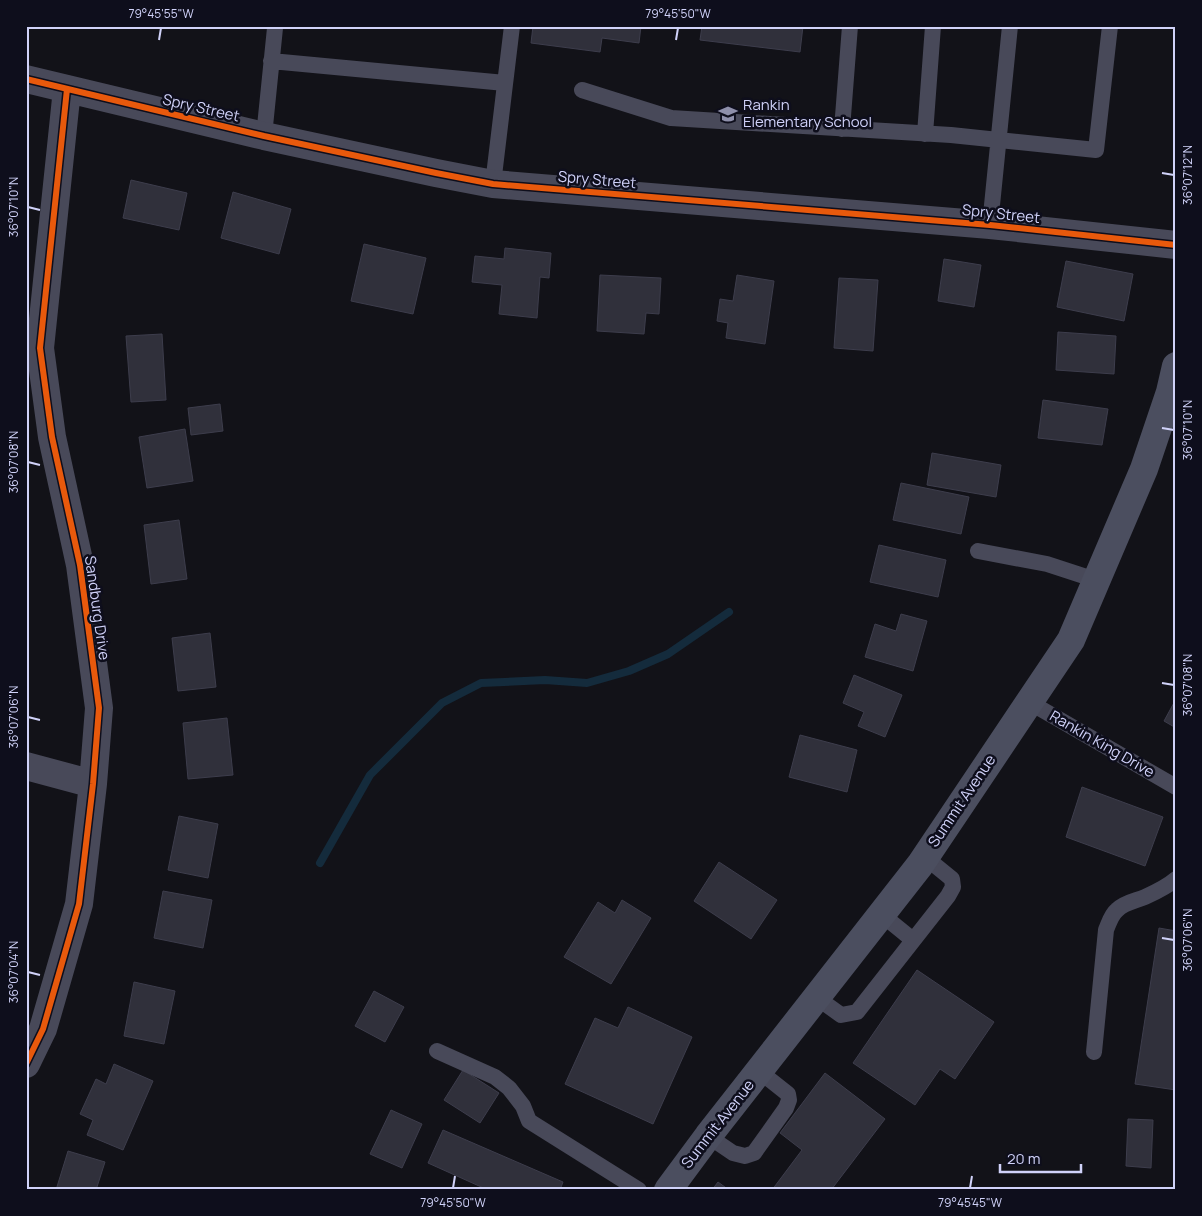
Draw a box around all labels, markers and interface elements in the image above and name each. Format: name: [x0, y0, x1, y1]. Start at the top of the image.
text: 79°45'55"W: [128, 5, 194, 22]
text: 79°45'50"W: [645, 5, 712, 22]
street label: Spry Street: [161, 88, 242, 127]
place label: Rankin Elementary School: [743, 94, 872, 132]
school or university icon: Rankin Elementary School: [717, 103, 739, 125]
text: 36°07'12"N: [1179, 145, 1196, 205]
street label: Spry Street: [557, 166, 637, 193]
text: 36°07'10"N: [5, 177, 22, 237]
street label: Spry Street: [961, 199, 1041, 228]
text: 36°07'10"N: [1179, 400, 1196, 460]
text: 36°07'08"N: [5, 431, 22, 493]
street label: Sandburg Drive: [80, 554, 115, 662]
text: 36°07'08"N: [1179, 654, 1196, 716]
text: 36°07'06"N: [5, 685, 22, 749]
street label: Rankin King Drive: [1046, 705, 1159, 782]
street label: Summit Avenue: [923, 750, 1000, 851]
text: 36°07'06"N: [1179, 908, 1196, 972]
text: 36°07'04"N: [5, 941, 22, 1003]
street label: Summit Avenue: [676, 1075, 759, 1172]
scale bar: [1000, 1141, 1081, 1173]
text: 20 m: [1007, 1148, 1040, 1169]
text: 79°45'50"W: [420, 1194, 487, 1211]
text: 79°45'45"W: [938, 1194, 1003, 1211]

